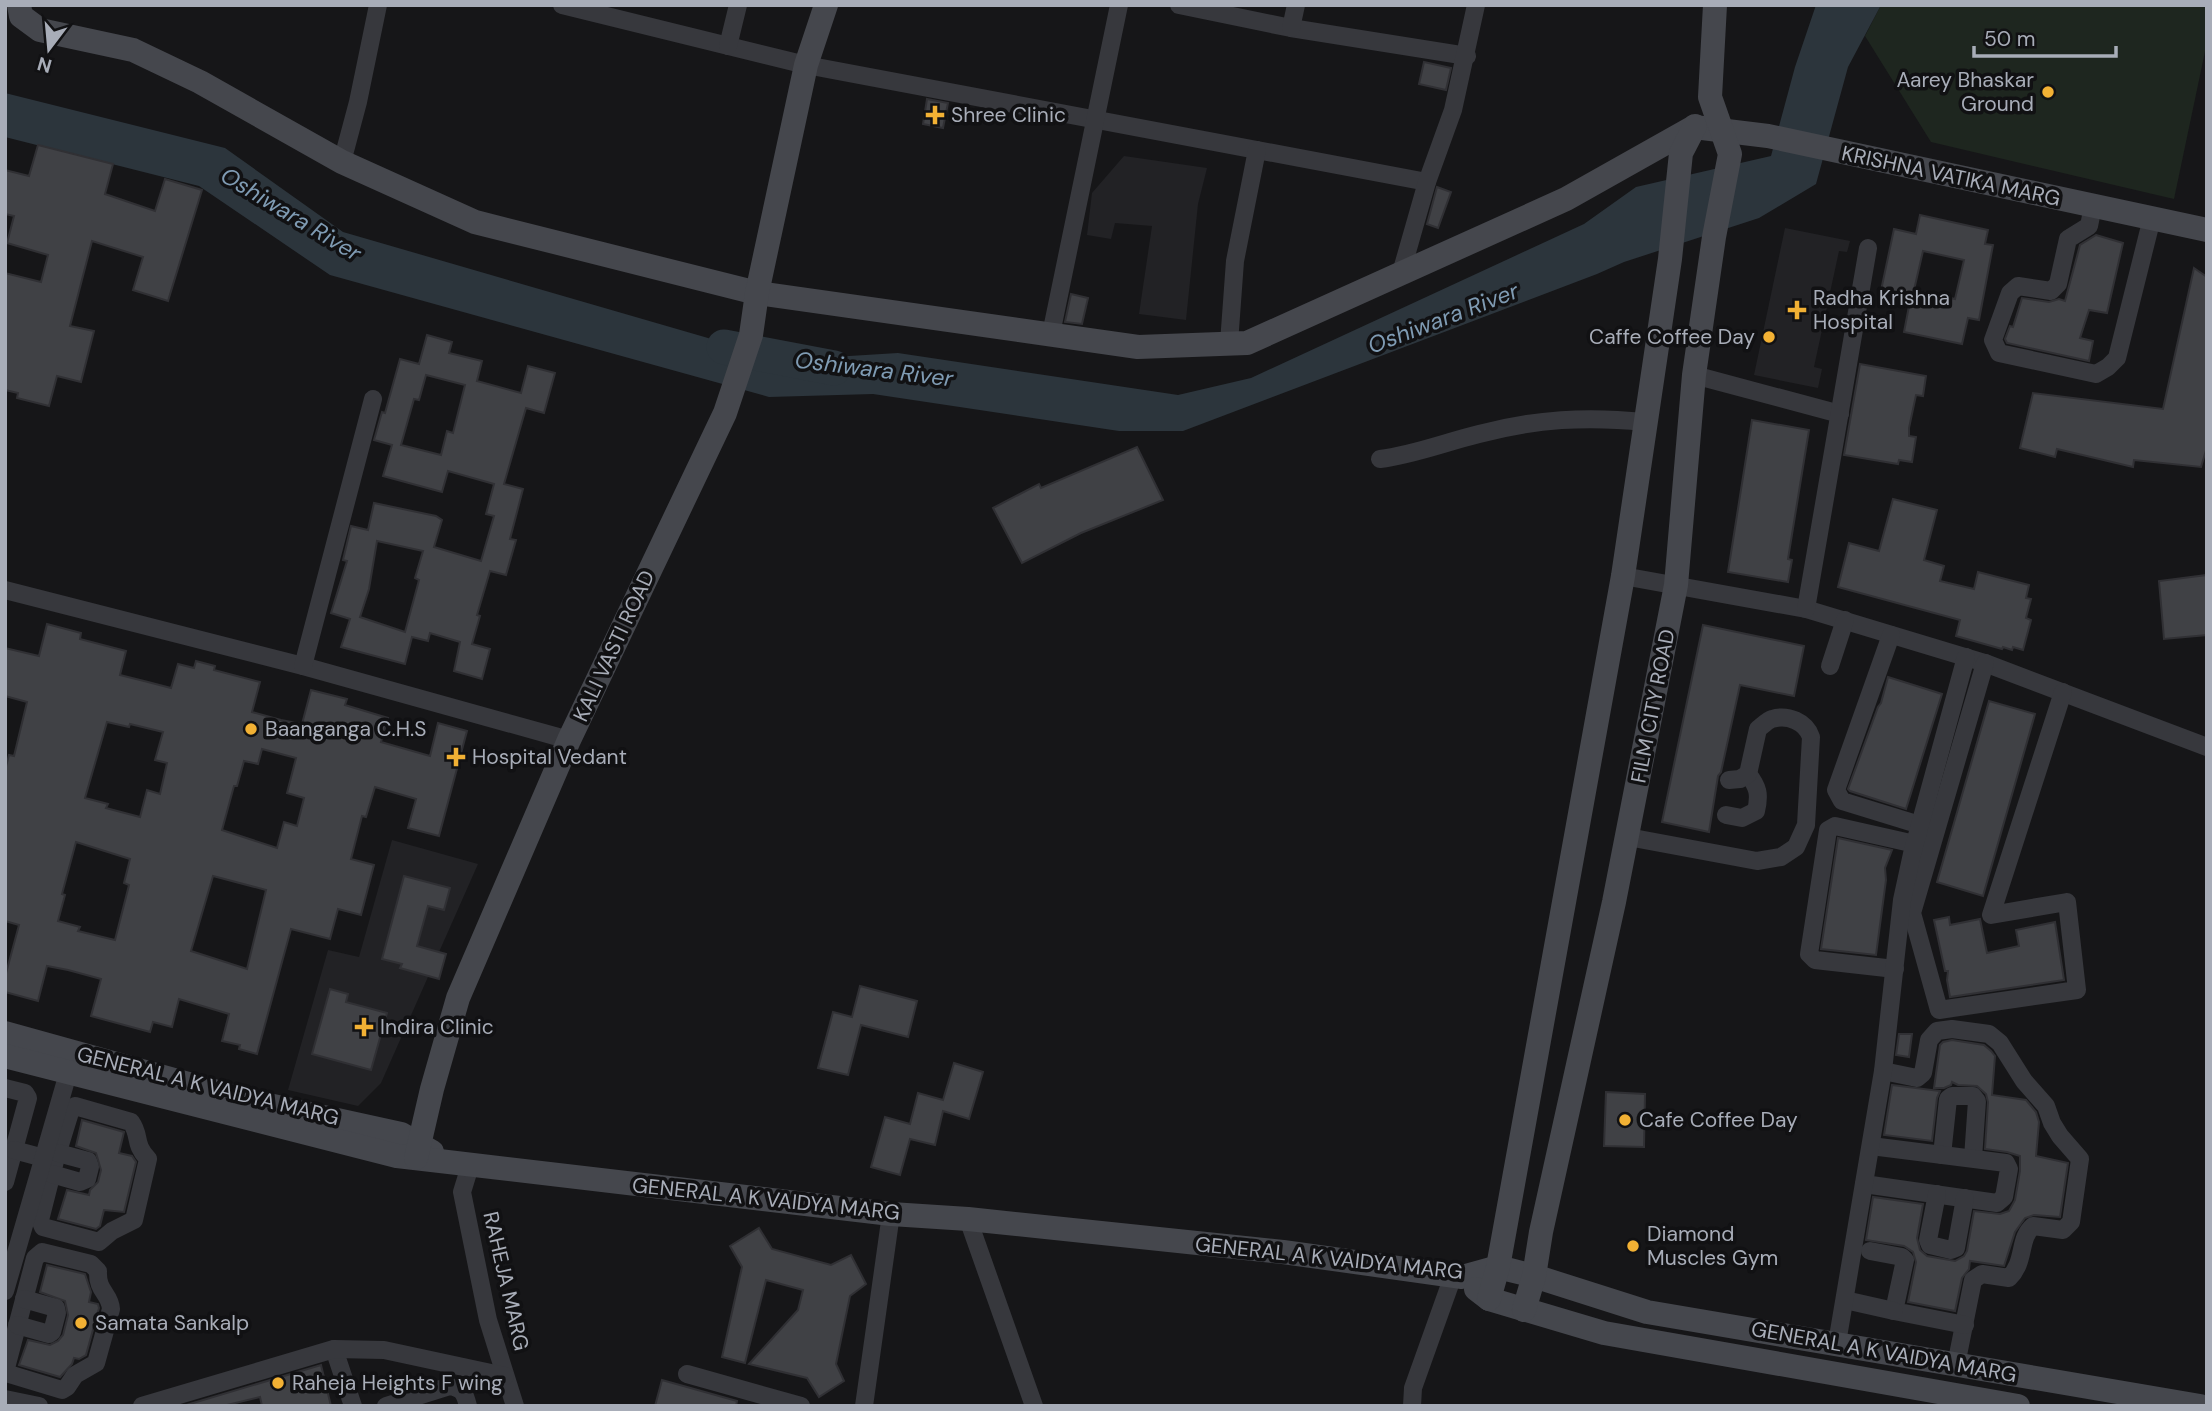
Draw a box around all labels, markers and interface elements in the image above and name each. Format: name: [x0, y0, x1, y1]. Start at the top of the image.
north arrow: [14, 14, 84, 84]
scale bar: [1974, 14, 2116, 58]
text: 50 m: [1984, 25, 2035, 53]
text: N: [34, 51, 55, 79]
place label: Aarey Bhaskar Ground: [1897, 66, 2034, 118]
marker: Aarey Bhaskar Ground: [2040, 84, 2056, 100]
place label: Shree Clinic: [951, 101, 1066, 129]
marker: Shree Clinic: [925, 105, 945, 125]
street label: KRISHNA VATIKA MARG: [1839, 139, 2063, 213]
water label: Oshiwara River: [215, 160, 368, 269]
water label: Oshiwara River: [1363, 275, 1524, 361]
place label: Radha Krishna Hospital: [1813, 284, 1950, 336]
marker: Radha Krishna Hospital: [1787, 300, 1807, 320]
place label: Caffe Coffee Day: [1589, 323, 1755, 351]
marker: Caffe Coffee Day: [1761, 329, 1777, 345]
water label: Oshiwara River: [793, 344, 956, 394]
street label: KALI VASTI ROAD: [567, 566, 661, 726]
street label: FILM CITY ROAD: [1624, 627, 1682, 785]
place label: Baanganga C.H.S: [265, 715, 426, 743]
marker: Baanganga C.H.S: [243, 721, 259, 737]
place label: Hospital Vedant: [472, 743, 627, 771]
marker: Hospital Vedant: [446, 747, 466, 767]
place label: Indira Clinic: [380, 1013, 494, 1041]
marker: Indira Clinic: [354, 1017, 374, 1037]
street label: GENERAL A K VAIDYA MARG: [74, 1040, 342, 1132]
place label: Cafe Coffee Day: [1639, 1106, 1798, 1134]
marker: Cafe Coffee Day: [1617, 1112, 1633, 1128]
street label: GENERAL A K VAIDYA MARG: [631, 1171, 901, 1227]
street label: RAHEJA MARG: [476, 1209, 536, 1353]
place label: Diamond Muscles Gym: [1647, 1220, 1778, 1272]
street label: GENERAL A K VAIDYA MARG: [1194, 1230, 1464, 1286]
marker: Diamond Muscles Gym: [1625, 1238, 1641, 1254]
place label: Samata Sankalp: [95, 1309, 249, 1337]
marker: Samata Sankalp: [73, 1315, 89, 1331]
street label: GENERAL A K VAIDYA MARG: [1749, 1315, 2019, 1389]
place label: Raheja Heights F wing: [292, 1369, 503, 1397]
marker: Raheja Heights F wing: [270, 1375, 286, 1391]

